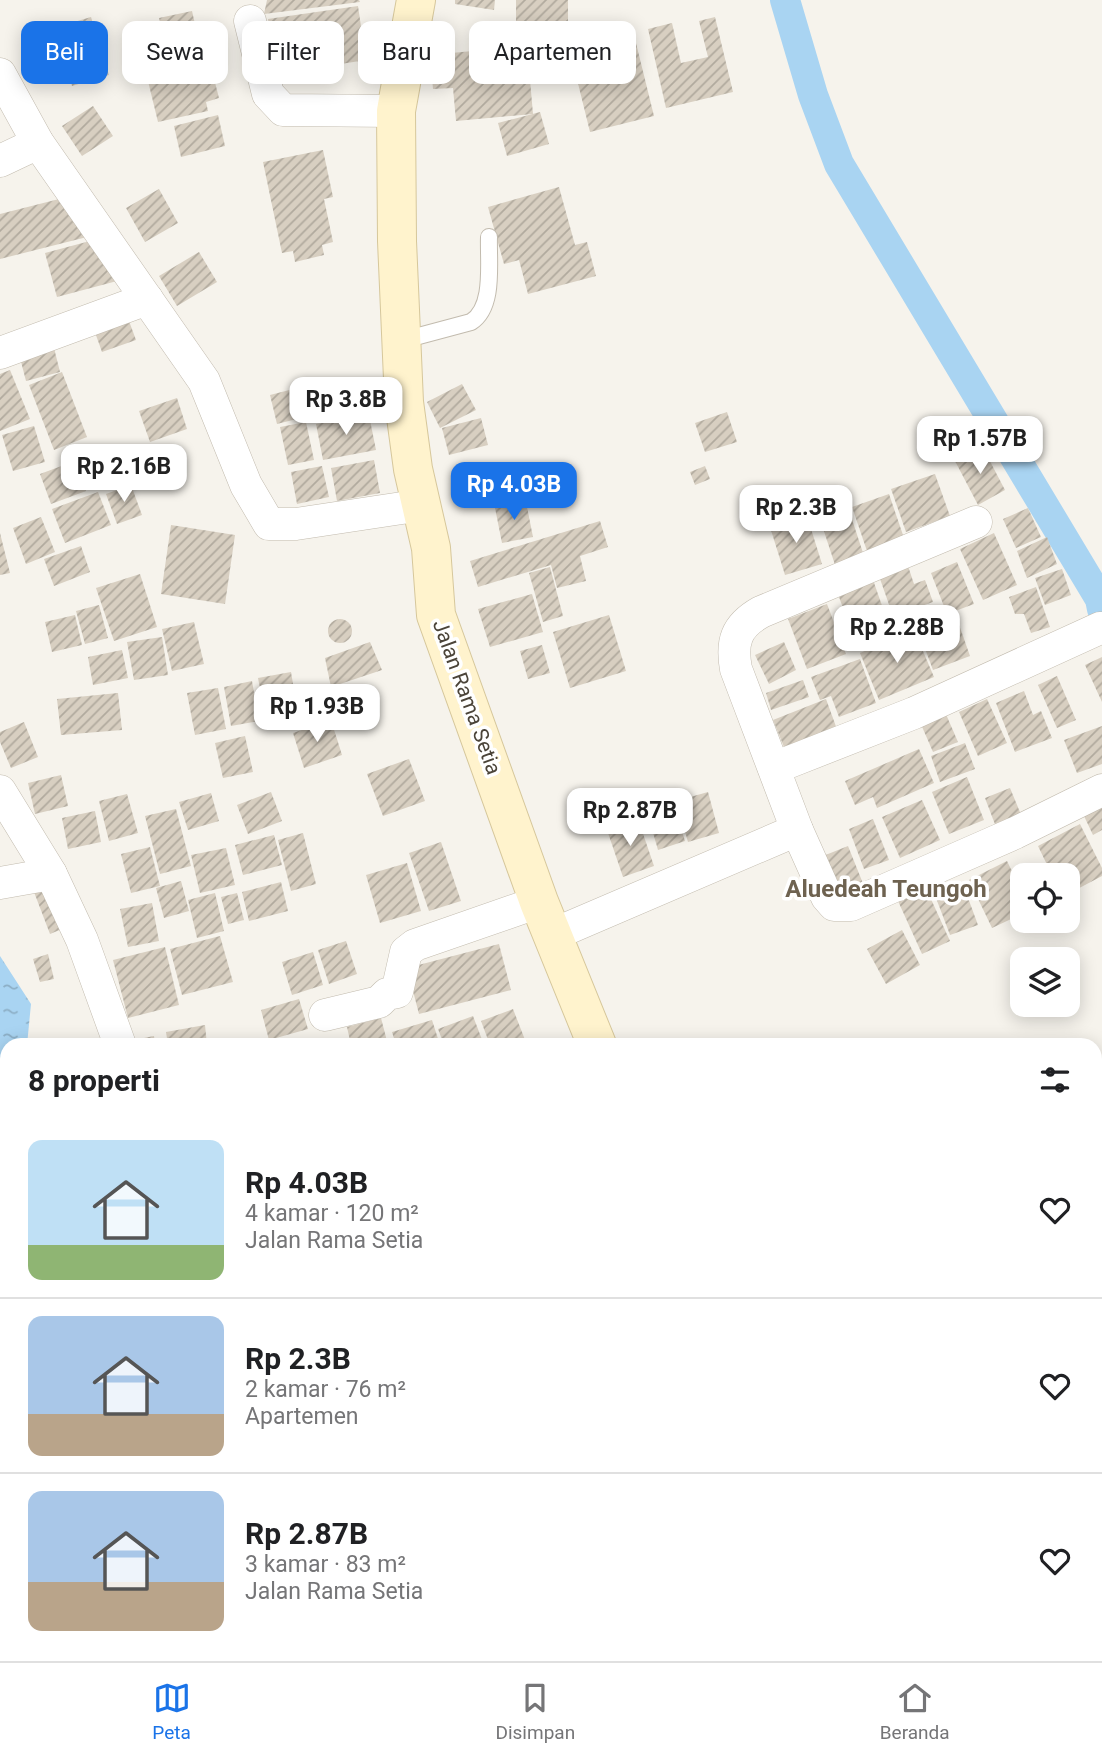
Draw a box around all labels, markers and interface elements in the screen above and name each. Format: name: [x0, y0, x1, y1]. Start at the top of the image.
chip: Beli: [21, 21, 108, 84]
chip: Sewa: [122, 21, 228, 84]
chip: Filter: [242, 21, 344, 84]
chip: Baru: [358, 21, 455, 84]
chip: Apartemen: [469, 21, 636, 84]
pin: Rp 3.8B: [281, 378, 411, 437]
text: Rp 3.8B: [305, 386, 387, 413]
pin: Rp 1.57B: [908, 416, 1052, 476]
text: Rp 1.57B: [933, 425, 1027, 452]
pin: Rp 2.16B: [52, 444, 196, 504]
text: Rp 2.16B: [77, 453, 171, 480]
pin: Rp 4.03B: [442, 462, 586, 522]
text: Rp 4.03B: [467, 471, 561, 498]
pin: Rp 2.3B: [731, 486, 861, 545]
text: Rp 2.3B: [755, 494, 837, 521]
pin: Rp 2.28B: [825, 606, 969, 665]
text: Rp 2.28B: [850, 614, 944, 641]
street label: Jalan Rama Setia: [428, 616, 506, 778]
pin: Rp 1.93B: [245, 684, 389, 744]
text: Rp 1.93B: [270, 693, 364, 720]
pin: Rp 2.87B: [558, 788, 702, 848]
text: Rp 2.87B: [583, 797, 677, 824]
map controls: [1010, 863, 1080, 1017]
button: locate: [1010, 863, 1080, 933]
district label: Aluedeah Teungoh: [785, 875, 987, 903]
button: layers: [1010, 947, 1080, 1017]
icon: filters: [1036, 1061, 1074, 1099]
text: 8 properti: [28, 1063, 160, 1098]
text: Rp 4.03B: [245, 1165, 368, 1200]
icon: home: [84, 1168, 168, 1252]
icon: heart: [1036, 1191, 1074, 1229]
text: 4 kamar · 120 m²: [245, 1200, 419, 1227]
text: Jalan Rama Setia: [245, 1227, 423, 1254]
text: Rp 2.3B: [245, 1341, 351, 1376]
icon: home: [84, 1344, 168, 1428]
icon: heart: [1036, 1367, 1074, 1405]
text: 2 kamar · 76 m²: [245, 1376, 406, 1403]
text: Apartemen: [245, 1403, 359, 1430]
text: Rp 2.87B: [245, 1516, 368, 1551]
icon: home: [84, 1519, 168, 1603]
icon: heart: [1036, 1542, 1074, 1580]
text: 3 kamar · 83 m²: [245, 1551, 406, 1578]
text: Jalan Rama Setia: [245, 1578, 423, 1605]
tab: Peta: [152, 1679, 191, 1744]
tab: Disimpan: [495, 1679, 575, 1744]
tab: Beranda: [880, 1679, 950, 1744]

